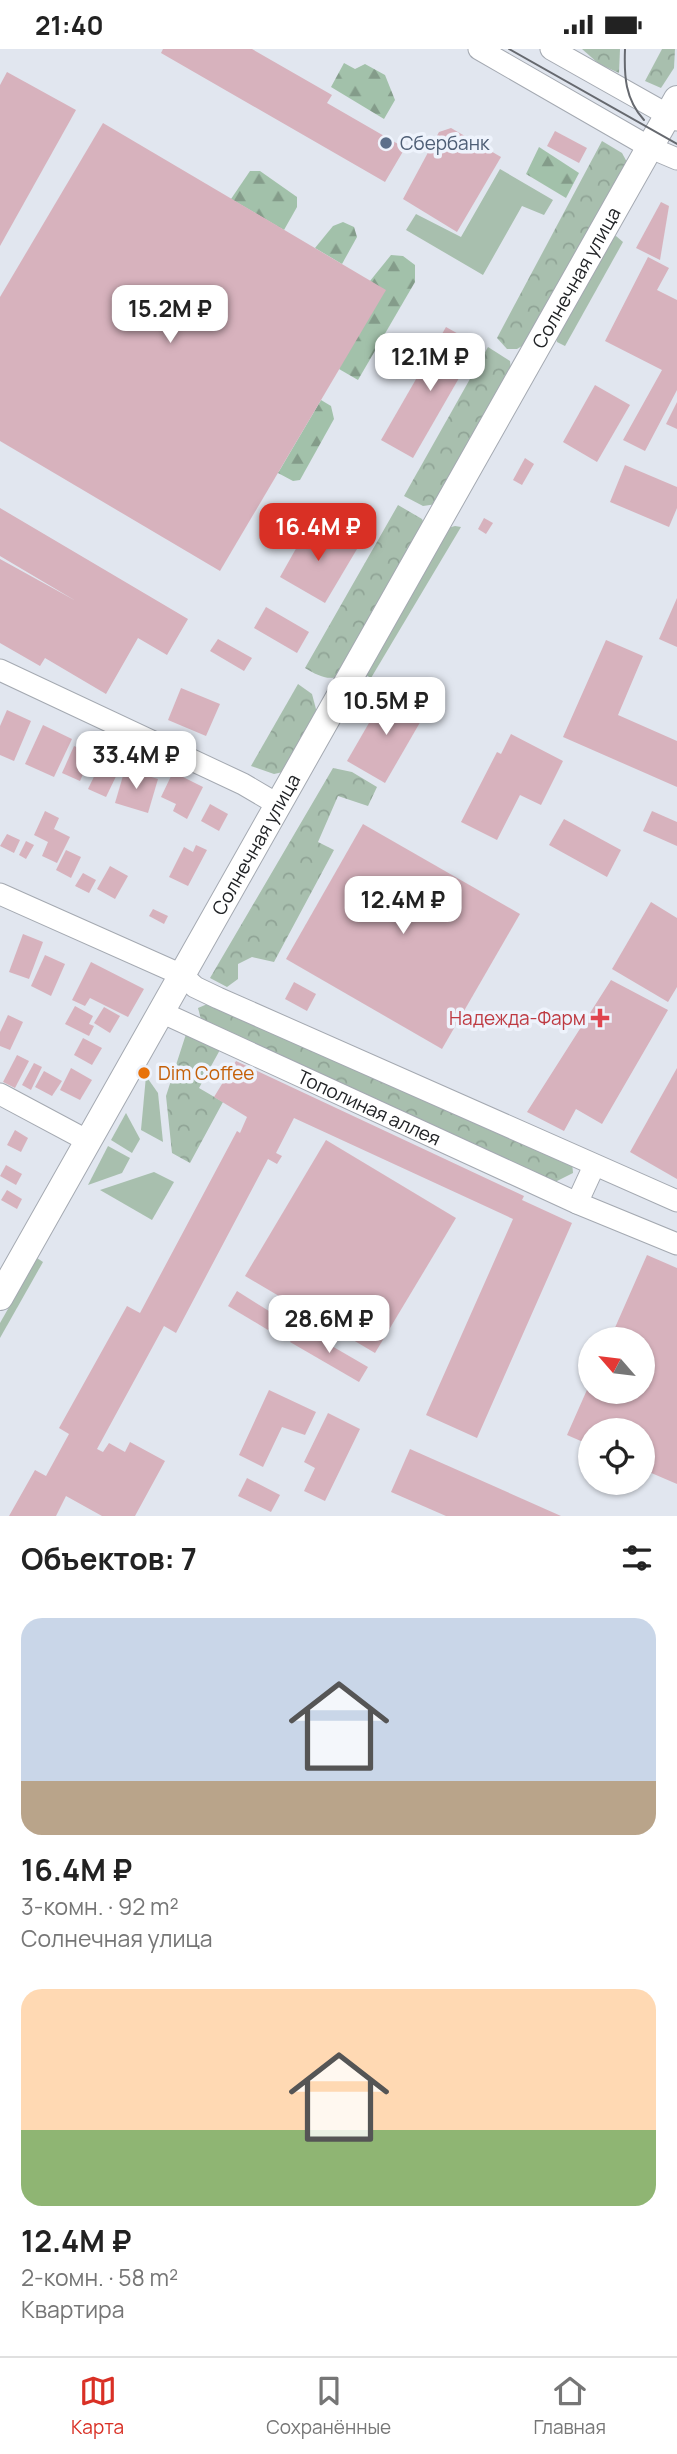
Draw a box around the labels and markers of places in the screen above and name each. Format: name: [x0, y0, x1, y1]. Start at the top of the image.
place label: Сбербанк: [400, 130, 490, 156]
marker: Сбербанк: [378, 135, 394, 151]
pin: 15.2M ₽: [105, 285, 235, 345]
pin: 12.1M ₽: [365, 333, 495, 393]
pin: 16.4M ₽: [253, 503, 383, 563]
pin: 10.5M ₽: [321, 677, 451, 737]
pin: 33.4M ₽: [71, 731, 201, 791]
pin: 12.4M ₽: [338, 877, 468, 936]
place label: Надежда-Фарм: [449, 1005, 586, 1031]
marker: Надежда-Фарм: [592, 1010, 608, 1026]
place label: Dim Coffee: [158, 1060, 254, 1086]
marker: Dim Coffee: [136, 1065, 152, 1081]
pin: 28.6M ₽: [264, 1295, 394, 1355]

